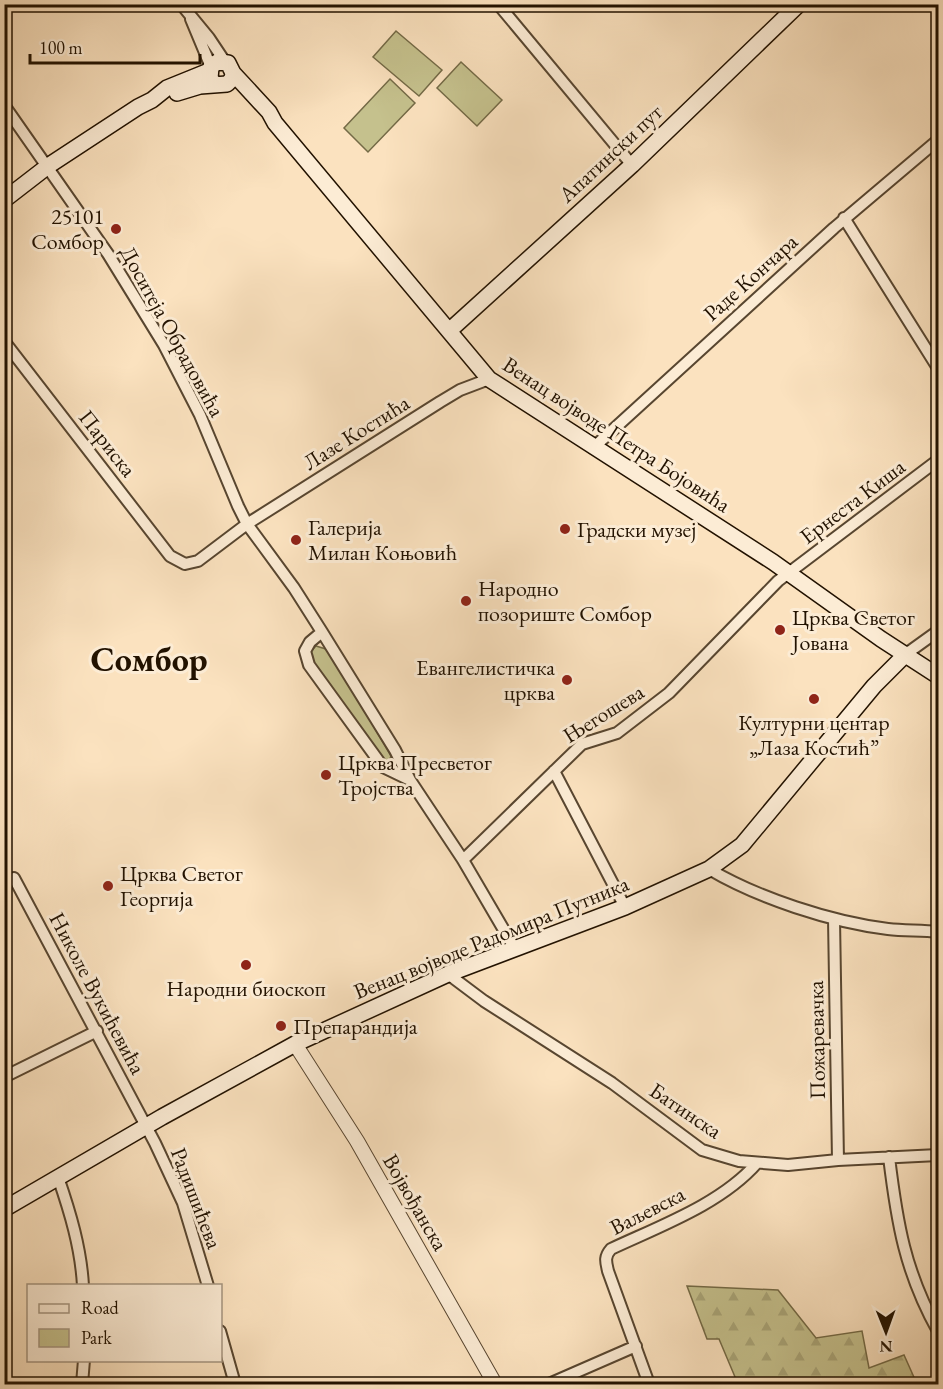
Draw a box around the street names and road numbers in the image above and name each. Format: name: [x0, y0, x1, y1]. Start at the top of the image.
street label: Апатински пут: [551, 98, 669, 210]
street label: Раде Кончара: [697, 227, 804, 328]
street label: Доситеја Обрадовића: [113, 241, 232, 422]
street label: Венац војводе Петра Бојовића: [497, 350, 736, 519]
street label: Лазе Костића: [298, 388, 415, 477]
street label: Париска: [72, 404, 143, 483]
street label: Ернеста Киша: [794, 452, 911, 551]
street label: Његошева: [557, 677, 649, 750]
street label: Венац војводе Радомира Путника: [349, 869, 633, 1006]
street label: Николе Вукићевића: [43, 907, 153, 1079]
street label: Пожаревачка: [801, 980, 832, 1100]
street label: Батинска: [644, 1076, 728, 1145]
street label: Радишићева: [164, 1143, 229, 1253]
street label: Војвођанска: [376, 1149, 455, 1256]
street label: Ваљевска: [605, 1179, 690, 1242]

